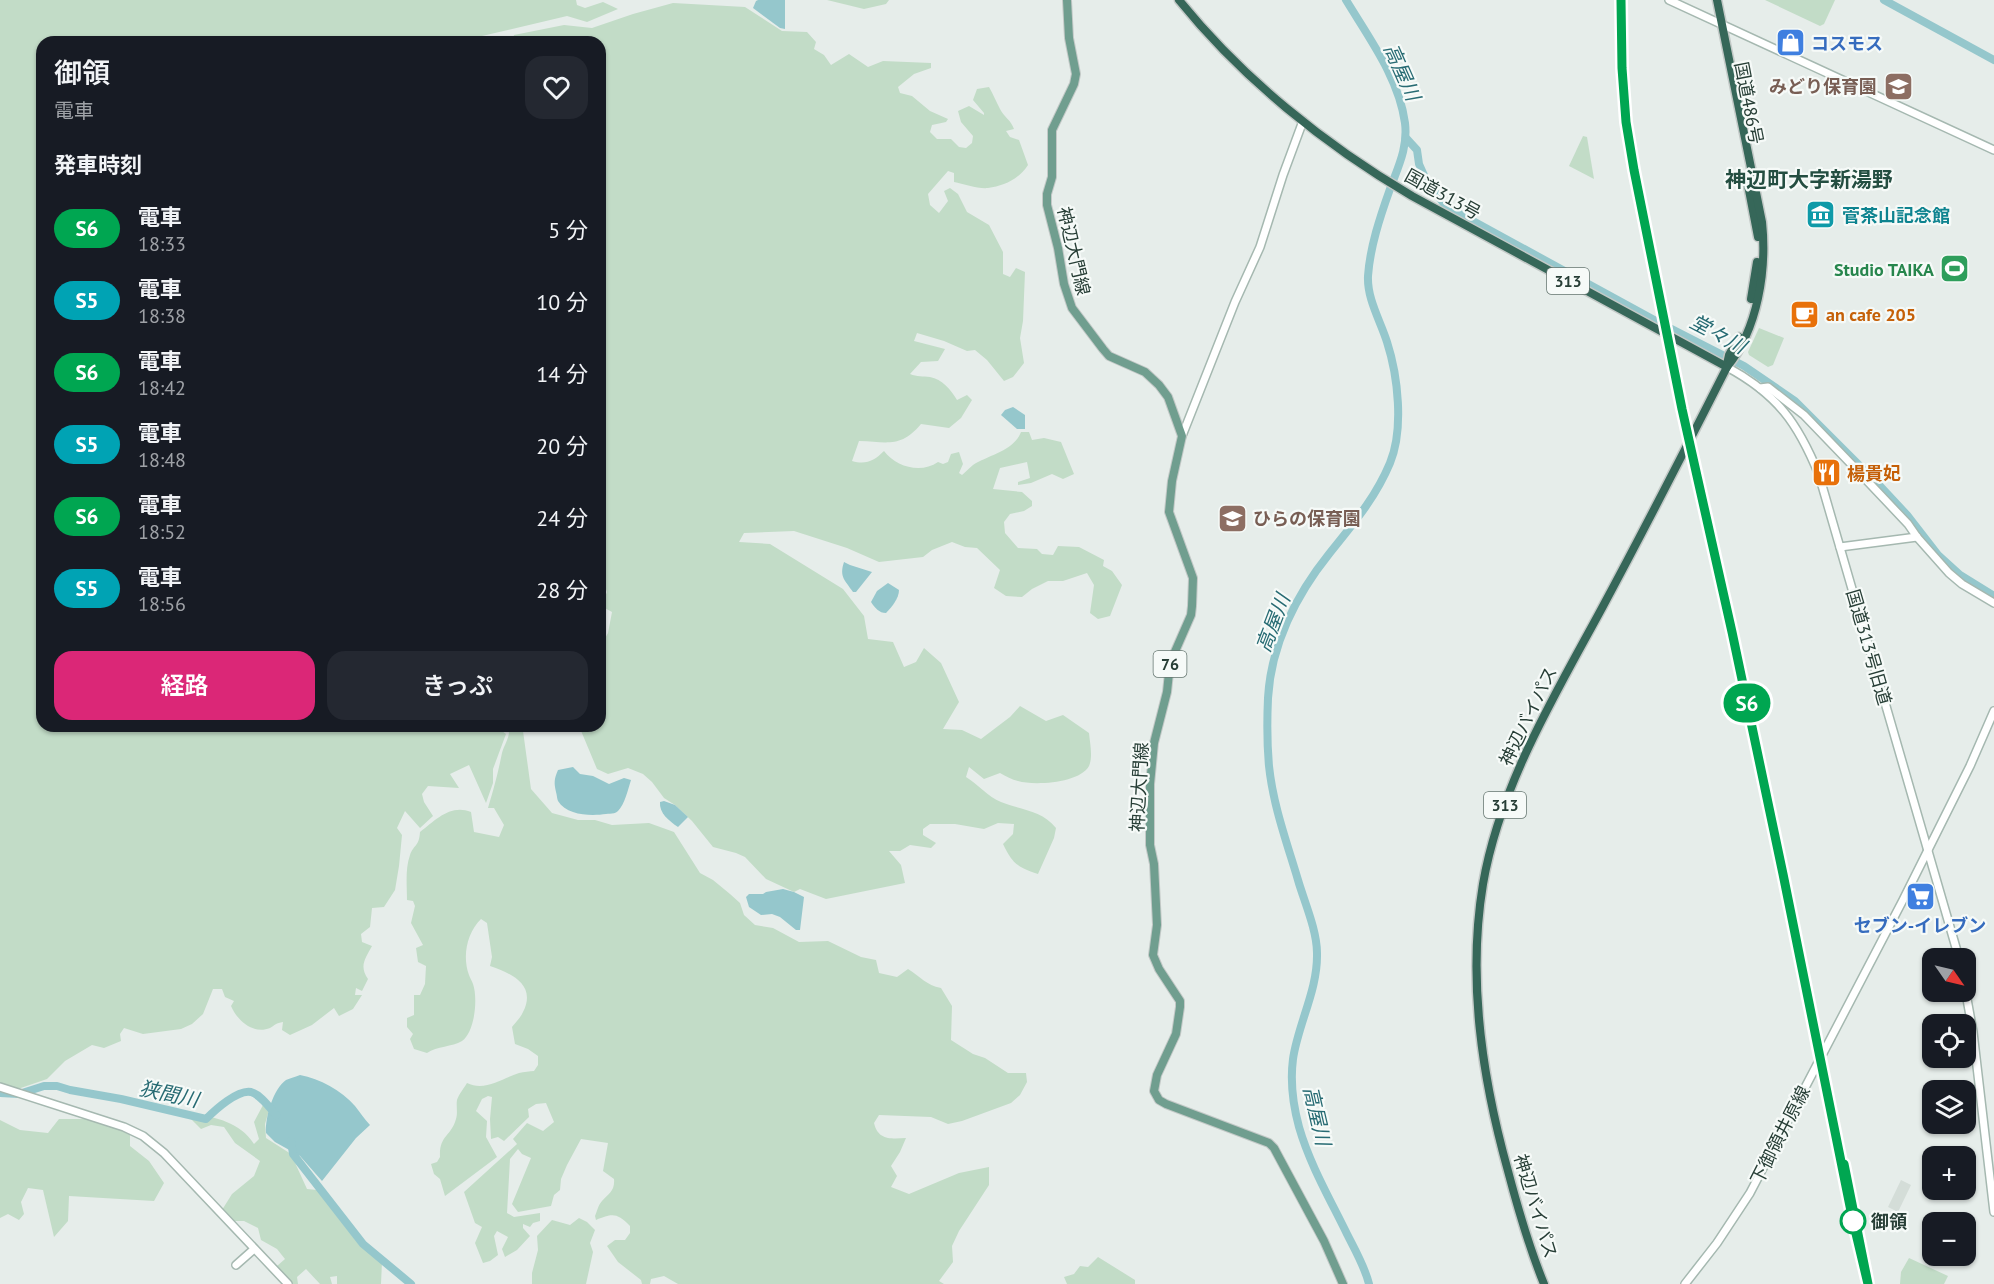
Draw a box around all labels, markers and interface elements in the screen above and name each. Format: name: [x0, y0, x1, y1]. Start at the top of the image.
shop icon: コスモス: [1774, 27, 1806, 59]
place label: コスモス: [1811, 32, 1883, 55]
water label: 高屋川: [1378, 39, 1427, 107]
text: 御領: [54, 54, 110, 91]
button: heart: [525, 56, 588, 119]
street label: 国道486号: [1730, 60, 1768, 146]
school or university icon: みどり保育園: [1882, 70, 1914, 102]
place label: みどり保育園: [1769, 75, 1877, 98]
text: 電車: [54, 98, 94, 124]
text: 発車時刻: [54, 151, 142, 179]
street label: 国道313号: [1401, 164, 1485, 224]
district label: 神辺町大字新湯野: [1725, 166, 1893, 193]
museum icon: 菅茶山記念館: [1805, 199, 1837, 231]
text: 電車: [138, 203, 182, 231]
place label: 菅茶山記念館: [1842, 204, 1950, 227]
street label: 神辺大門線: [1053, 205, 1095, 297]
text: S6: [75, 215, 99, 242]
text: 5 分: [548, 216, 588, 244]
text: 18:33: [138, 231, 186, 257]
sports icon: Studio TAIKA: [1939, 253, 1971, 285]
place label: Studio TAIKA: [1834, 258, 1934, 281]
road number: 313: [1547, 268, 1589, 294]
text: 電車: [138, 275, 182, 303]
text: S5: [75, 287, 99, 314]
text: 10 分: [536, 288, 588, 316]
cafe icon: an cafe 205: [1789, 298, 1821, 330]
text: 18:38: [138, 303, 186, 329]
place label: an cafe 205: [1826, 303, 1916, 326]
water label: 堂々川: [1685, 308, 1752, 361]
text: 電車: [138, 347, 182, 375]
text: S6: [75, 359, 99, 386]
text: 14 分: [536, 360, 588, 388]
text: 18:42: [138, 375, 186, 401]
text: 電車: [138, 419, 182, 447]
text: S5: [75, 431, 99, 458]
text: 20 分: [536, 432, 588, 460]
text: 18:48: [138, 447, 186, 473]
restaurant icon: 楊貴妃: [1810, 457, 1842, 489]
place label: 楊貴妃: [1847, 462, 1901, 485]
text: 電車: [138, 491, 182, 519]
school or university icon: ひらの保育園: [1216, 502, 1248, 534]
text: S6: [75, 503, 99, 530]
text: 24 分: [536, 504, 588, 532]
place label: ひらの保育園: [1253, 507, 1361, 530]
text: 18:52: [138, 519, 186, 545]
text: 電車: [138, 563, 182, 591]
text: S5: [75, 575, 99, 602]
text: 28 分: [536, 576, 588, 604]
street label: 国道313号旧道: [1841, 586, 1897, 708]
water label: 高屋川: [1250, 588, 1297, 656]
text: 18:56: [138, 591, 186, 617]
button: 経路: [54, 651, 315, 720]
button: きっぷ: [327, 651, 588, 720]
road number: 76: [1154, 651, 1186, 677]
street label: 神辺バイパス: [1494, 663, 1562, 769]
line badge: S6: [1720, 684, 1774, 722]
text: S6: [1735, 690, 1759, 717]
street label: 神辺大門線: [1125, 741, 1153, 833]
road number: 313: [1484, 792, 1526, 818]
supermarket icon: セブン-イレブン: [1904, 880, 1936, 912]
place label: セブン-イレブン: [1854, 914, 1986, 937]
north arrow: [1922, 948, 1976, 1002]
map controls: [1922, 948, 1976, 1266]
button: locate: [1922, 1014, 1976, 1068]
water label: 狭間川: [137, 1075, 203, 1113]
button: layers: [1922, 1080, 1976, 1134]
street label: 下御領井原線: [1745, 1082, 1815, 1188]
water label: 高屋川: [1298, 1084, 1337, 1150]
button: +: [1922, 1146, 1976, 1200]
street label: 神辺バイパス: [1509, 1151, 1563, 1261]
marker: 御領: [1840, 1208, 1866, 1234]
place label: 御領: [1870, 1210, 1907, 1233]
button: −: [1922, 1212, 1976, 1266]

